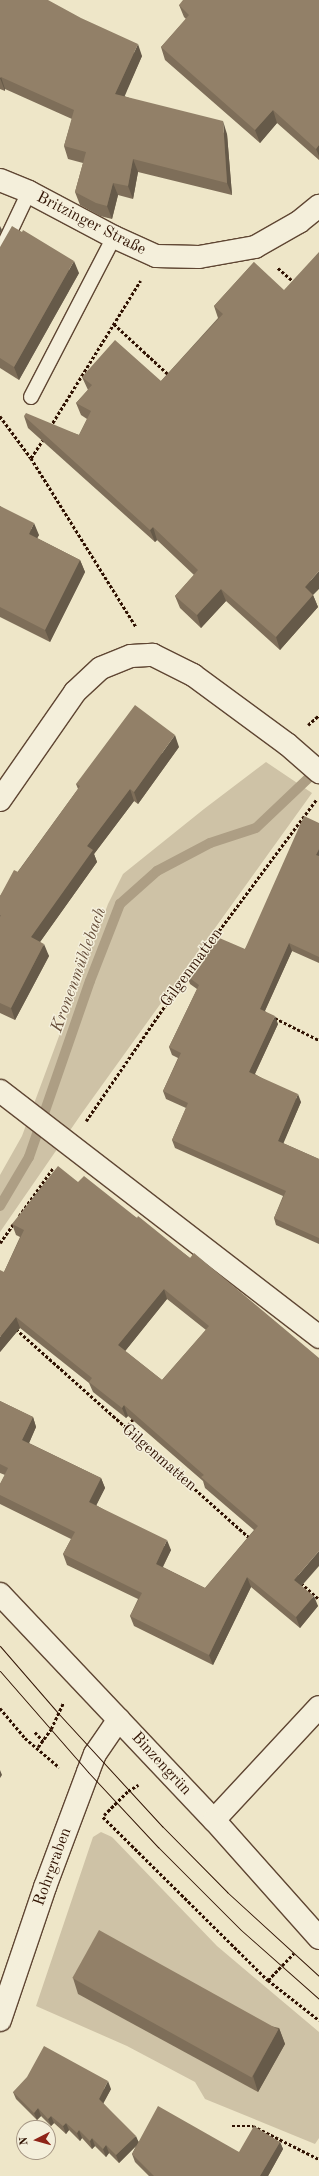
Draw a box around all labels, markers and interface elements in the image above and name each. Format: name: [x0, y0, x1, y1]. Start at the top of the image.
street label: Britzinger Straße: [33, 188, 149, 260]
water label: Kronenmühlebach: [47, 905, 111, 1035]
street label: Gilgenmatten: [157, 925, 227, 1011]
street label: Gilgenmatten: [118, 1420, 200, 1496]
street label: Binzengrün: [127, 1728, 195, 1800]
street label: Rohrgraben: [30, 1825, 76, 1909]
north arrow: [16, 2120, 56, 2160]
text: N: [19, 2136, 30, 2146]

